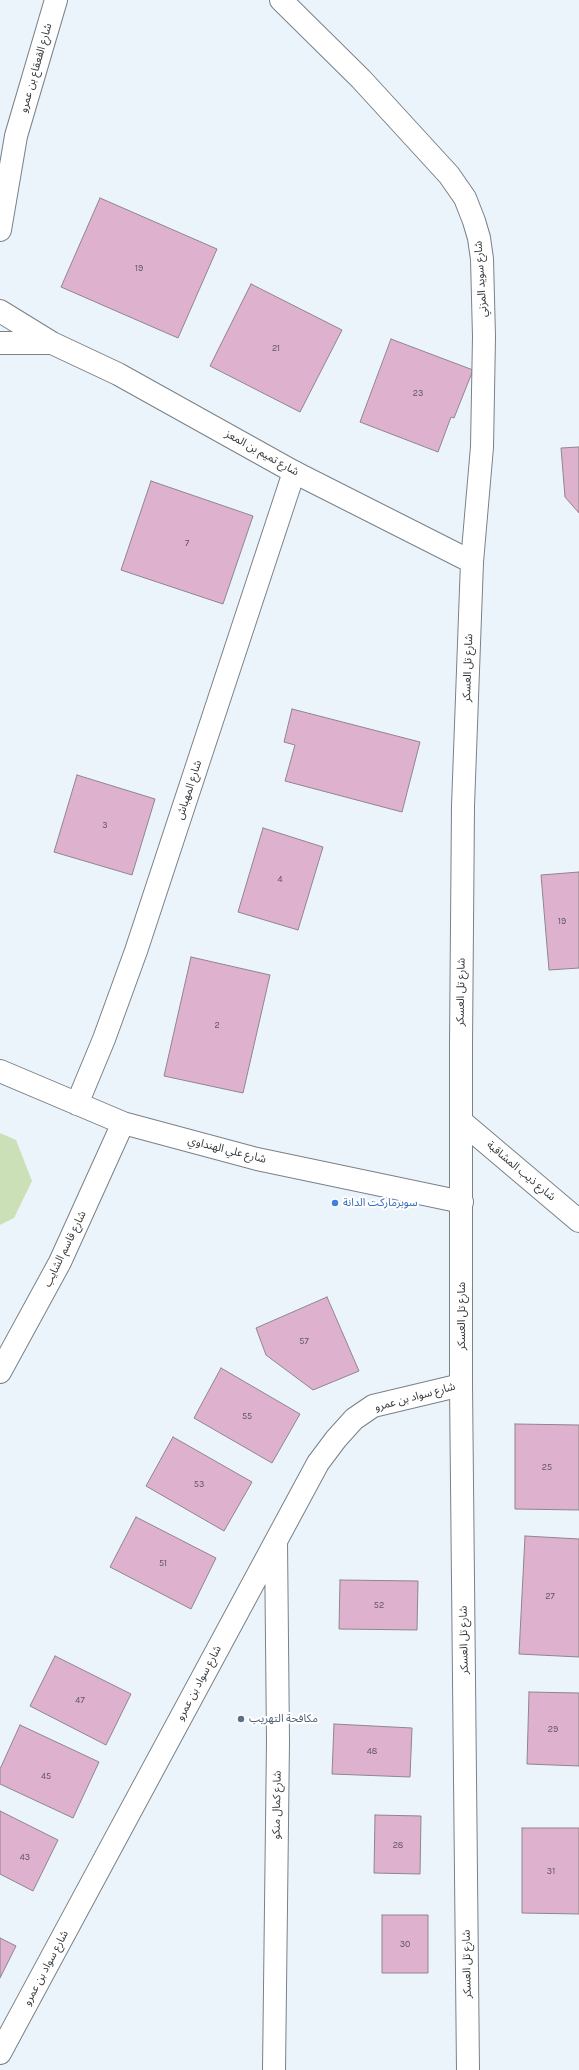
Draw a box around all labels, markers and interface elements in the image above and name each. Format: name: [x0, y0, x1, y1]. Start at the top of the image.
street label: شارع القعقاع بن عمرو: [17, 22, 55, 114]
street label: شارع سويد المزني: [472, 240, 490, 318]
house number: 19: [135, 263, 143, 273]
house number: 21: [272, 343, 280, 353]
house number: 23: [413, 388, 423, 398]
street label: شارع تميم بن المعز: [223, 427, 301, 479]
house number: 7: [185, 538, 189, 548]
street label: شارع تل العسكر: [460, 634, 476, 702]
street label: شارع المهباش: [173, 759, 205, 821]
house number: 3: [102, 820, 108, 830]
house number: 4: [277, 874, 283, 884]
house number: 19: [558, 916, 566, 926]
street label: شارع تل العسكر: [454, 958, 468, 1026]
house number: 2: [214, 1020, 220, 1030]
street label: شارع علي الهنداوي: [187, 1134, 267, 1166]
street label: شارع ذيب المشاقبة: [484, 1138, 558, 1204]
place label: سوبرماركت الدانة: [343, 1196, 418, 1210]
marker: سوبرماركت الدانة: [330, 1198, 340, 1208]
street label: شارع قاسم الشايب: [41, 1209, 89, 1289]
street label: شارع تل العسكر: [455, 1282, 469, 1350]
house number: 57: [299, 1336, 309, 1346]
street label: شارع سواد بن عمرو: [373, 1380, 457, 1414]
house number: 55: [242, 1411, 252, 1421]
house number: 25: [542, 1462, 552, 1472]
house number: 53: [194, 1479, 204, 1489]
house number: 51: [159, 1558, 167, 1568]
house number: 27: [545, 1591, 555, 1601]
house number: 52: [374, 1600, 384, 1610]
street label: شارع تل العسكر: [457, 1606, 471, 1674]
street label: شارع سواد بن عمرو: [174, 1643, 224, 1723]
house number: 47: [75, 1695, 85, 1705]
place label: مكافحة التهريب: [249, 1712, 318, 1726]
marker: مكافحة التهريب: [236, 1714, 246, 1724]
house number: 29: [548, 1724, 558, 1734]
house number: 48: [367, 1746, 377, 1756]
house number: 45: [41, 1771, 51, 1781]
street label: شارع كمال منكو: [270, 1771, 284, 1839]
house number: 28: [393, 1840, 403, 1850]
house number: 43: [20, 1852, 30, 1862]
house number: 31: [547, 1866, 555, 1876]
street label: شارع سواد بن عمرو: [21, 1928, 71, 2008]
street label: شارع تل العسكر: [460, 1930, 474, 1998]
house number: 30: [400, 1939, 410, 1949]

